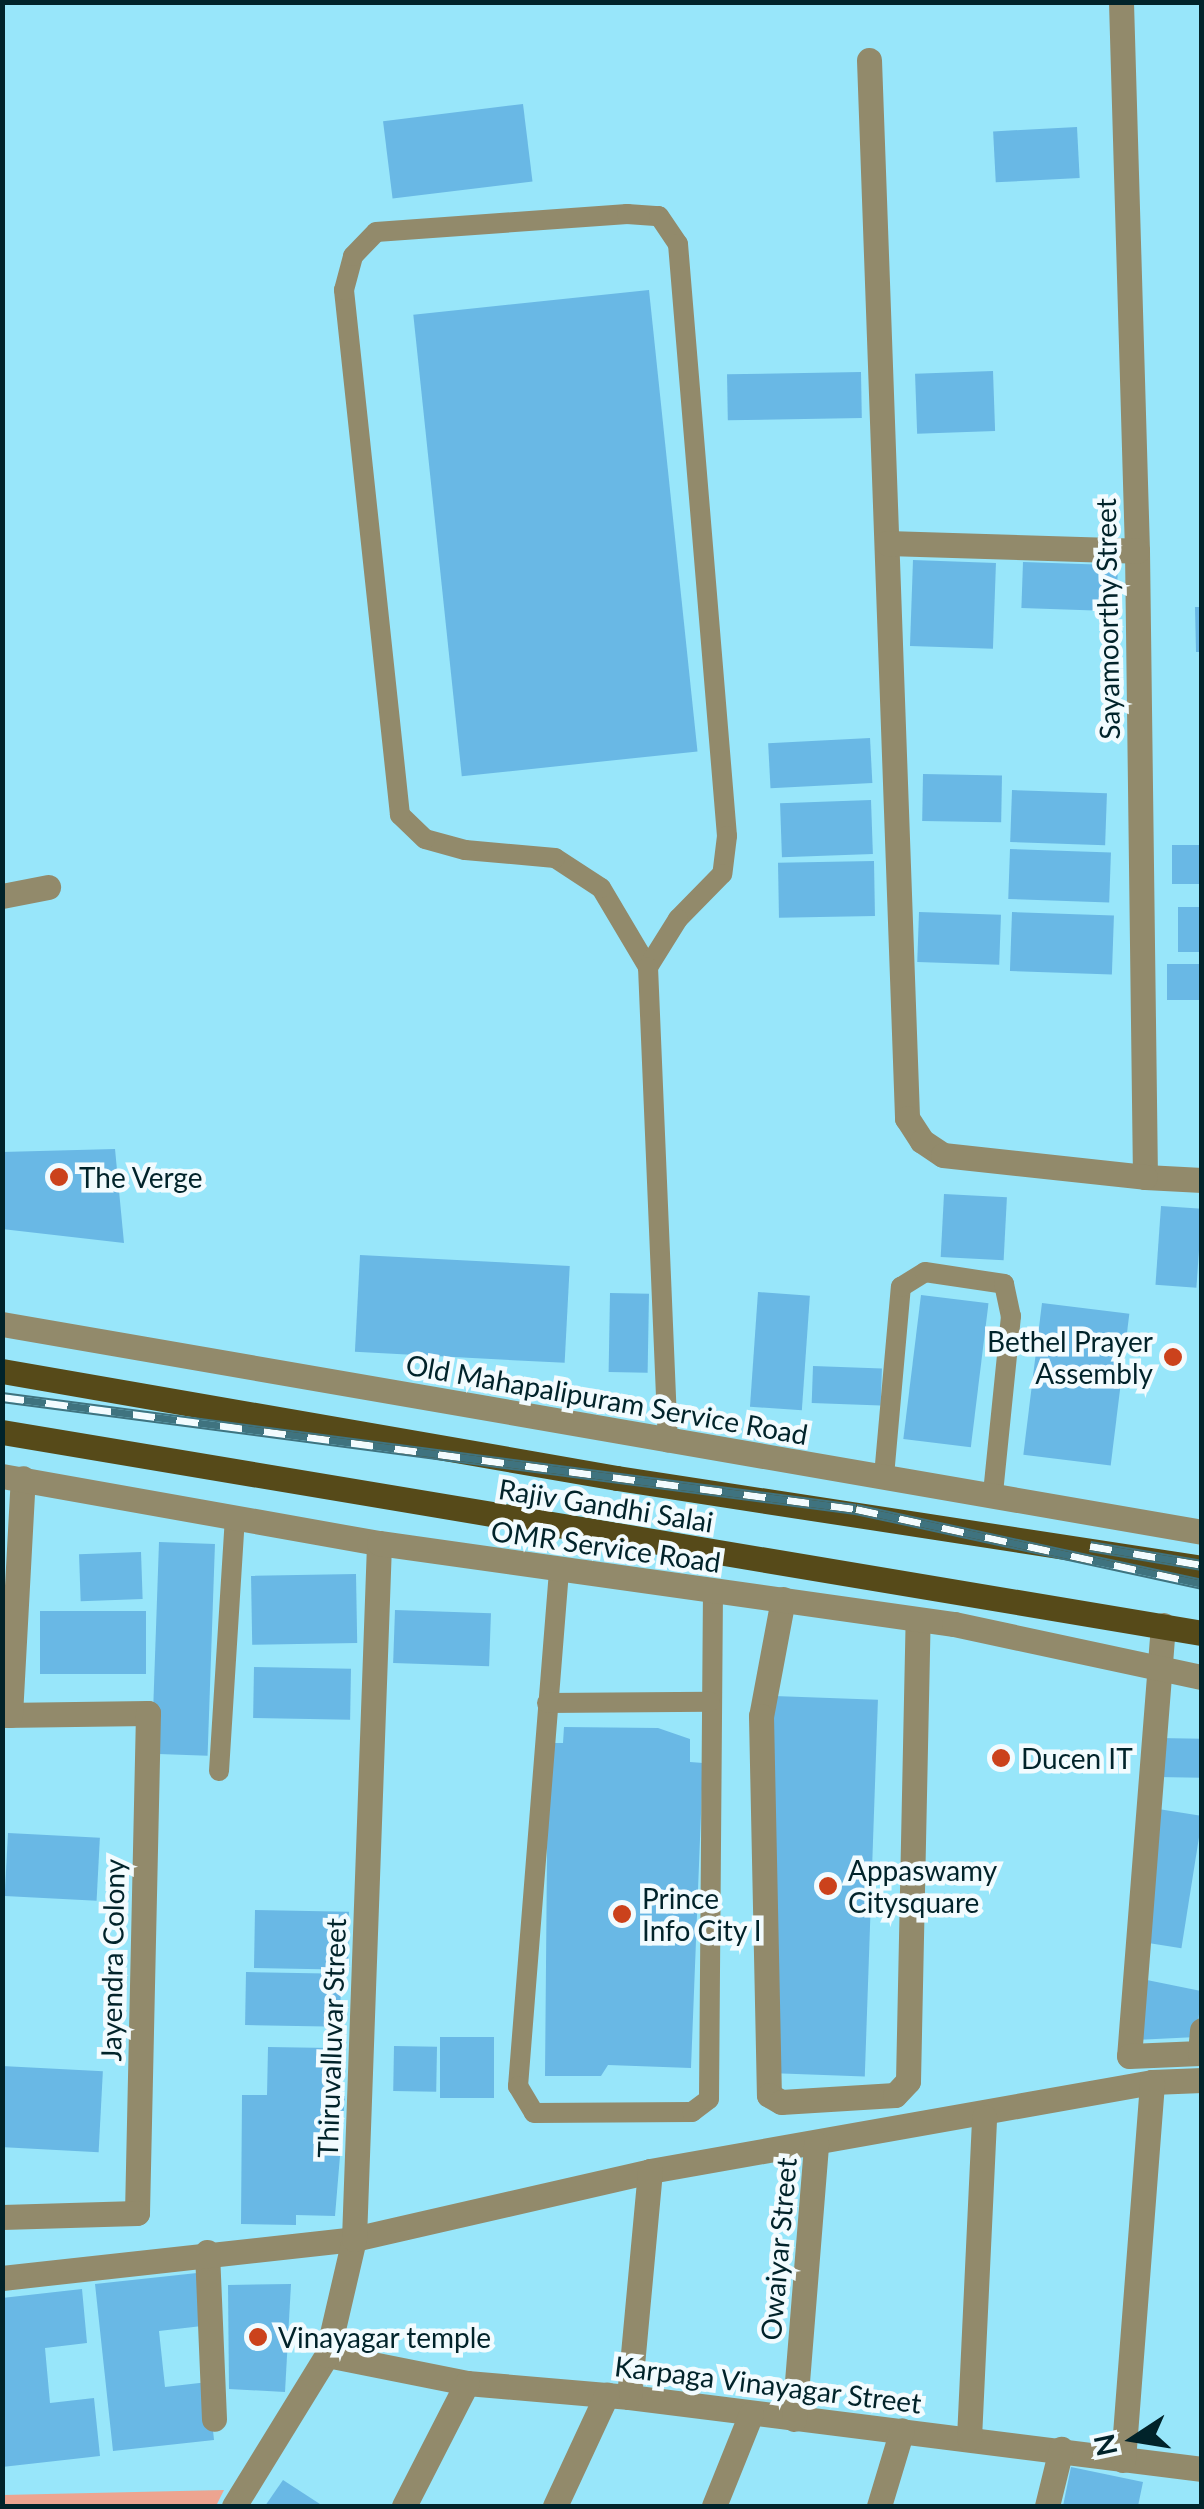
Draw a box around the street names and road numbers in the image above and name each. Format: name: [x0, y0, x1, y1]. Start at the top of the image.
street label: Sayamoorthy Street: [1088, 498, 1126, 740]
street label: Old Mahapalipuram Service Road: [403, 1347, 811, 1451]
street label: Rajiv Gandhi Salai: [496, 1471, 716, 1539]
street label: OMR Service Road: [489, 1513, 723, 1579]
street label: Jayendra Colony: [93, 1858, 131, 2062]
street label: Thiruvalluvar Street: [310, 1917, 352, 2159]
street label: Owaiyar Street: [753, 2156, 803, 2342]
street label: Karpaga Vinayagar Street: [612, 2348, 924, 2420]

